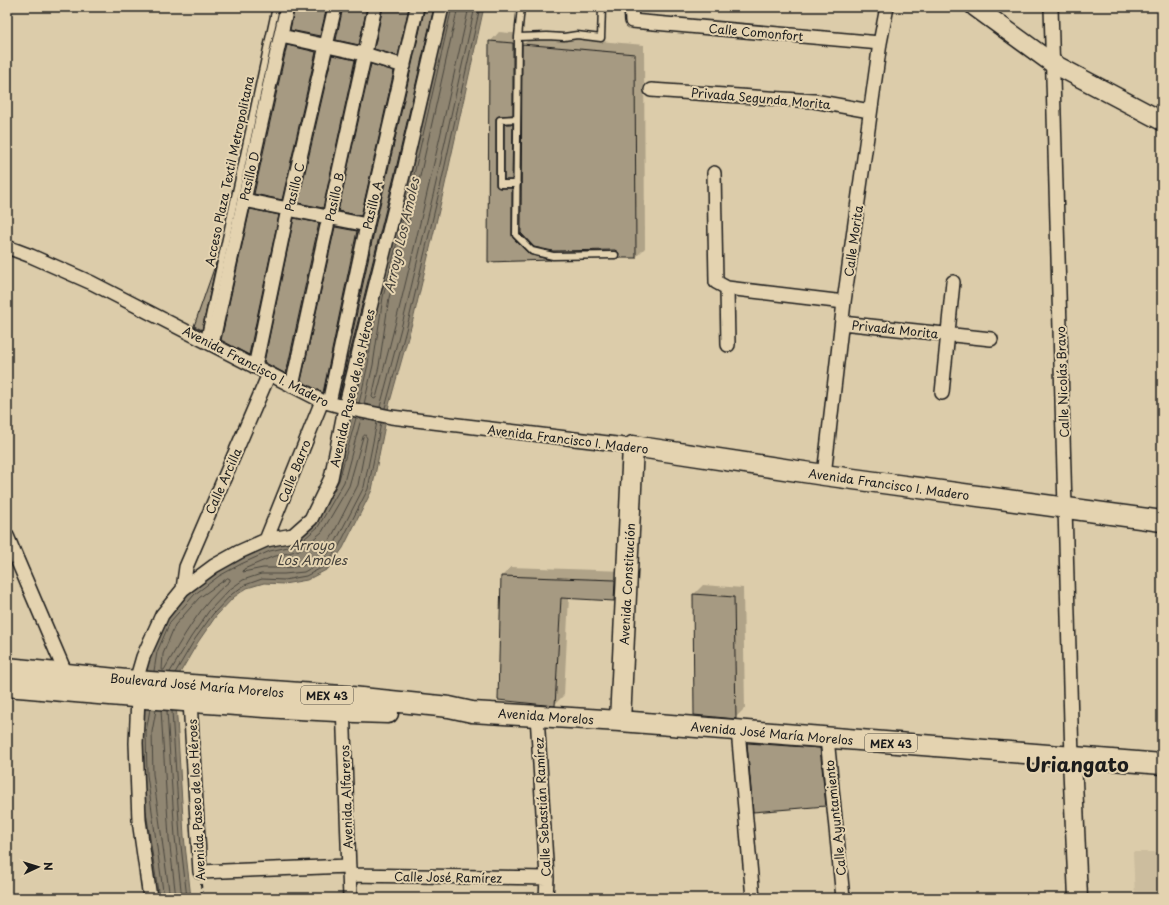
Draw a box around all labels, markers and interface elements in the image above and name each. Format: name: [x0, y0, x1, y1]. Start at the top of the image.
street label: Calle Comonfort: [708, 19, 804, 45]
street label: Acceso Plaza Textil Metropolitana: [200, 74, 258, 268]
street label: Privada Segunda Morita: [690, 83, 832, 113]
street label: Pasillo D: [235, 150, 263, 202]
street label: Pasillo C: [280, 161, 308, 213]
street label: Pasillo B: [320, 171, 348, 223]
water label: Arroyo Los Amoles: [379, 175, 424, 294]
street label: Pasillo A: [358, 179, 386, 231]
street label: Calle Morita: [839, 204, 867, 278]
street label: Avenida Paseo de los Héroes: [325, 307, 379, 469]
street label: Privada Morita: [851, 316, 940, 343]
street label: Avenida Francisco I. Madero: [180, 321, 333, 411]
street label: Calle Nicolás Bravo: [1051, 326, 1073, 438]
street label: Avenida Francisco I. Madero: [486, 420, 650, 458]
street label: Calle Barro: [273, 437, 315, 505]
street label: Calle Arcilla: [200, 445, 246, 517]
street label: Avenida Francisco I. Madero: [807, 464, 971, 504]
street label: Avenida Constitución: [615, 522, 639, 646]
water label: Arroyo Los Amoles: [277, 535, 348, 569]
street label: Boulevard José María Morelos: [109, 668, 285, 702]
road number: MEX 43: [301, 686, 353, 704]
street label: Avenida Morelos: [498, 704, 595, 728]
street label: Avenida José María Morelos: [690, 717, 854, 749]
street label: Avenida Paseo de los Héroes: [183, 718, 209, 881]
road number: MEX 43: [865, 734, 917, 752]
street label: Calle Sebastián Ramírez: [529, 737, 555, 877]
street label: Avenida Alfareros: [335, 744, 357, 849]
district label: Uriangato: [1025, 749, 1129, 779]
street label: Calle Ayuntamiento: [820, 759, 850, 877]
north arrow: [18, 847, 58, 887]
text: N: [40, 861, 57, 871]
street label: Calle José Ramírez: [394, 867, 502, 887]

